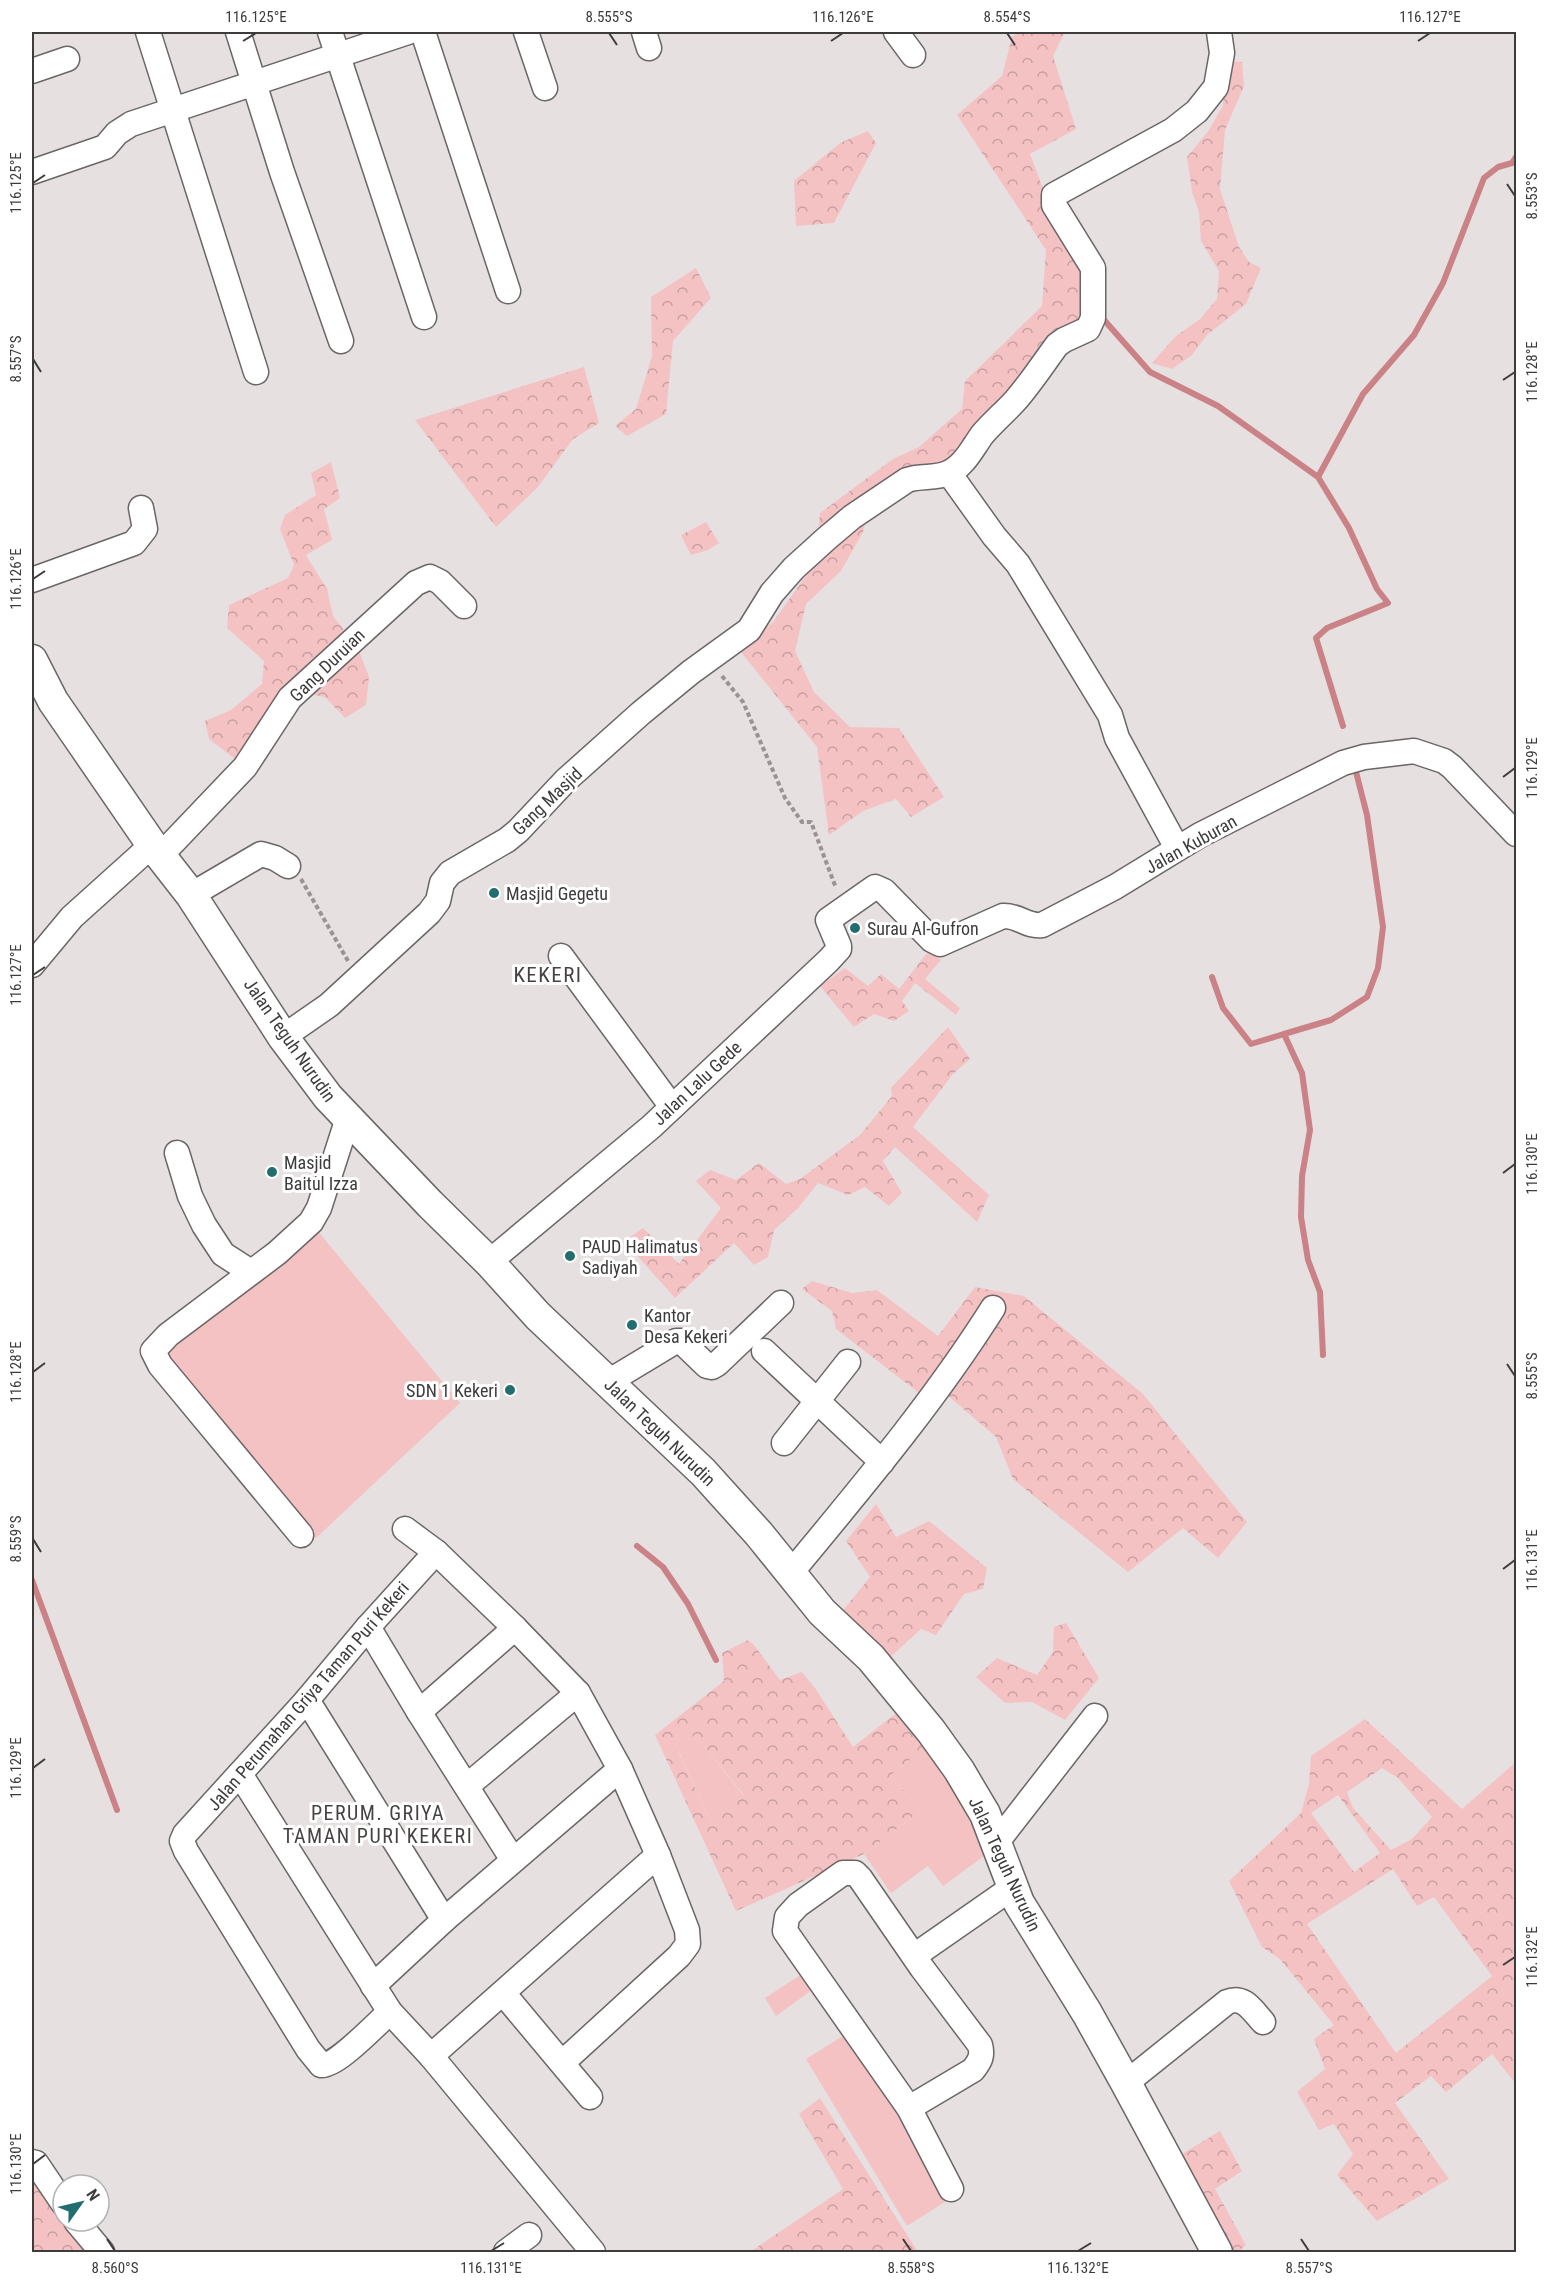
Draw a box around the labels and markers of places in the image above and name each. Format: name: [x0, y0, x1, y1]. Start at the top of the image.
place label: Masjid Gegetu: [506, 883, 608, 904]
marker: Masjid Gegetu: [487, 886, 501, 900]
place label: Surau Al-Gufron: [867, 918, 979, 939]
marker: Surau Al-Gufron: [848, 921, 862, 935]
place label: Masjid Baitul Izza: [284, 1152, 358, 1194]
marker: Masjid Baitul Izza: [265, 1165, 279, 1179]
place label: PAUD Halimatus Sadiyah: [582, 1236, 698, 1278]
marker: PAUD Halimatus Sadiyah: [563, 1249, 577, 1263]
place label: Kantor Desa Kekeri: [644, 1305, 728, 1347]
marker: Kantor Desa Kekeri: [625, 1318, 639, 1332]
place label: SDN 1 Kekeri: [406, 1380, 498, 1401]
marker: SDN 1 Kekeri: [503, 1383, 517, 1397]

